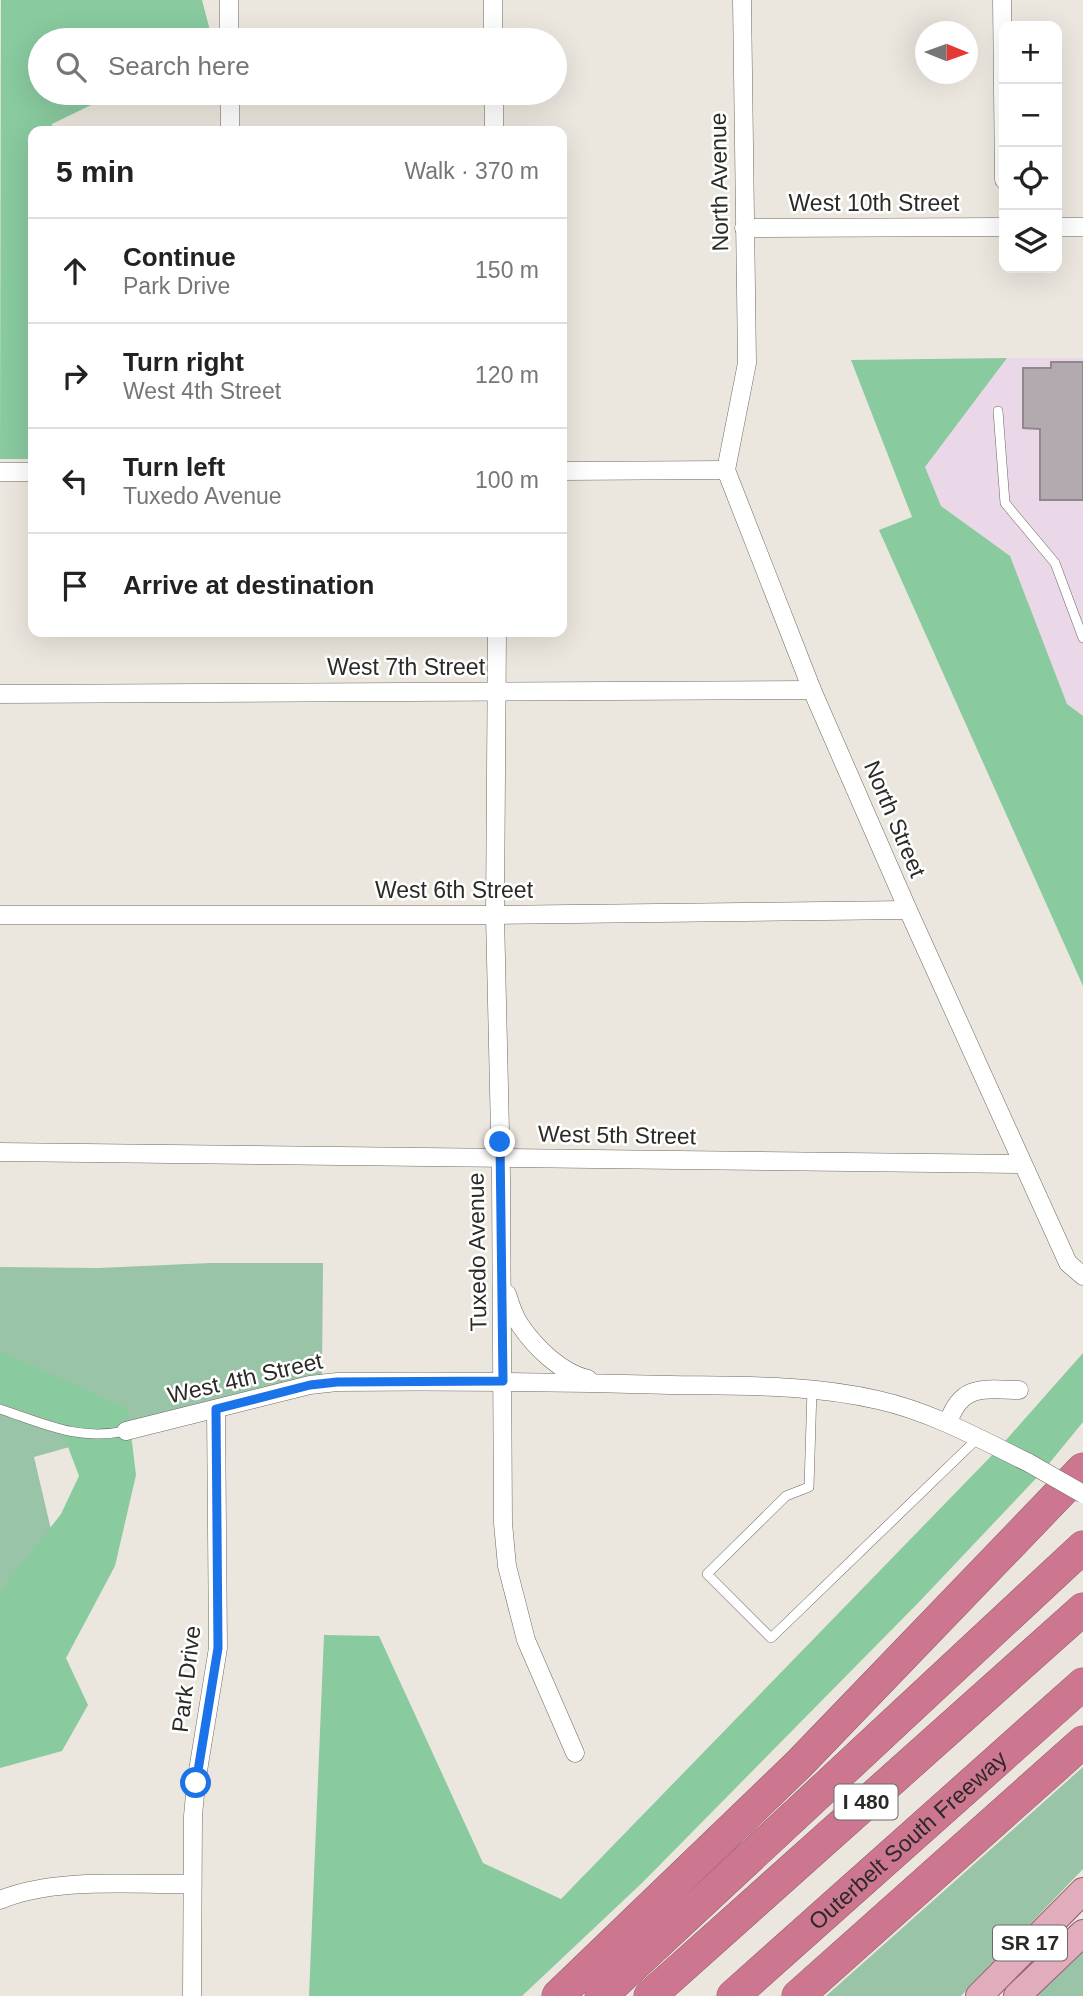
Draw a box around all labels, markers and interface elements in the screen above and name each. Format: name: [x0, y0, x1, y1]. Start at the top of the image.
north arrow: [915, 21, 978, 84]
map controls: [999, 21, 1062, 273]
button: +: [999, 21, 1062, 84]
search box: [28, 28, 567, 105]
icon: search: [52, 48, 90, 86]
text: Search here: [108, 51, 250, 81]
button: −: [999, 84, 1062, 147]
street label: North Avenue: [705, 112, 733, 252]
button: locate: [999, 147, 1062, 210]
text: 5 min: [56, 155, 134, 188]
text: Walk · 370 m: [404, 158, 539, 184]
street label: West 10th Street: [789, 190, 960, 216]
button: layers: [999, 210, 1062, 273]
text: Continue: [123, 242, 236, 272]
icon: ahead: [56, 252, 94, 290]
text: 150 m: [475, 257, 539, 283]
text: Park Drive: [123, 273, 230, 299]
text: Turn right: [123, 347, 244, 377]
icon: right: [56, 357, 94, 395]
text: 120 m: [475, 362, 539, 388]
text: West 4th Street: [123, 378, 281, 404]
text: Turn left: [123, 452, 225, 482]
icon: left: [56, 462, 94, 500]
text: 100 m: [475, 467, 539, 493]
text: Tuxedo Avenue: [123, 483, 282, 509]
icon: arrive: [56, 567, 94, 605]
text: Arrive at destination: [123, 570, 374, 600]
street label: West 7th Street: [327, 654, 486, 680]
street label: North Street: [859, 757, 931, 882]
street label: West 6th Street: [375, 877, 534, 903]
street label: West 5th Street: [538, 1121, 697, 1149]
route end: [484, 1126, 515, 1157]
street label: Tuxedo Avenue: [463, 1172, 491, 1332]
street label: West 4th Street: [165, 1347, 326, 1408]
street label: Park Drive: [167, 1624, 205, 1734]
street label: Outerbelt South Freeway: [804, 1745, 1012, 1935]
route start: [180, 1767, 211, 1798]
road number: I 480: [834, 1784, 898, 1820]
road number: SR 17: [993, 1926, 1067, 1960]

